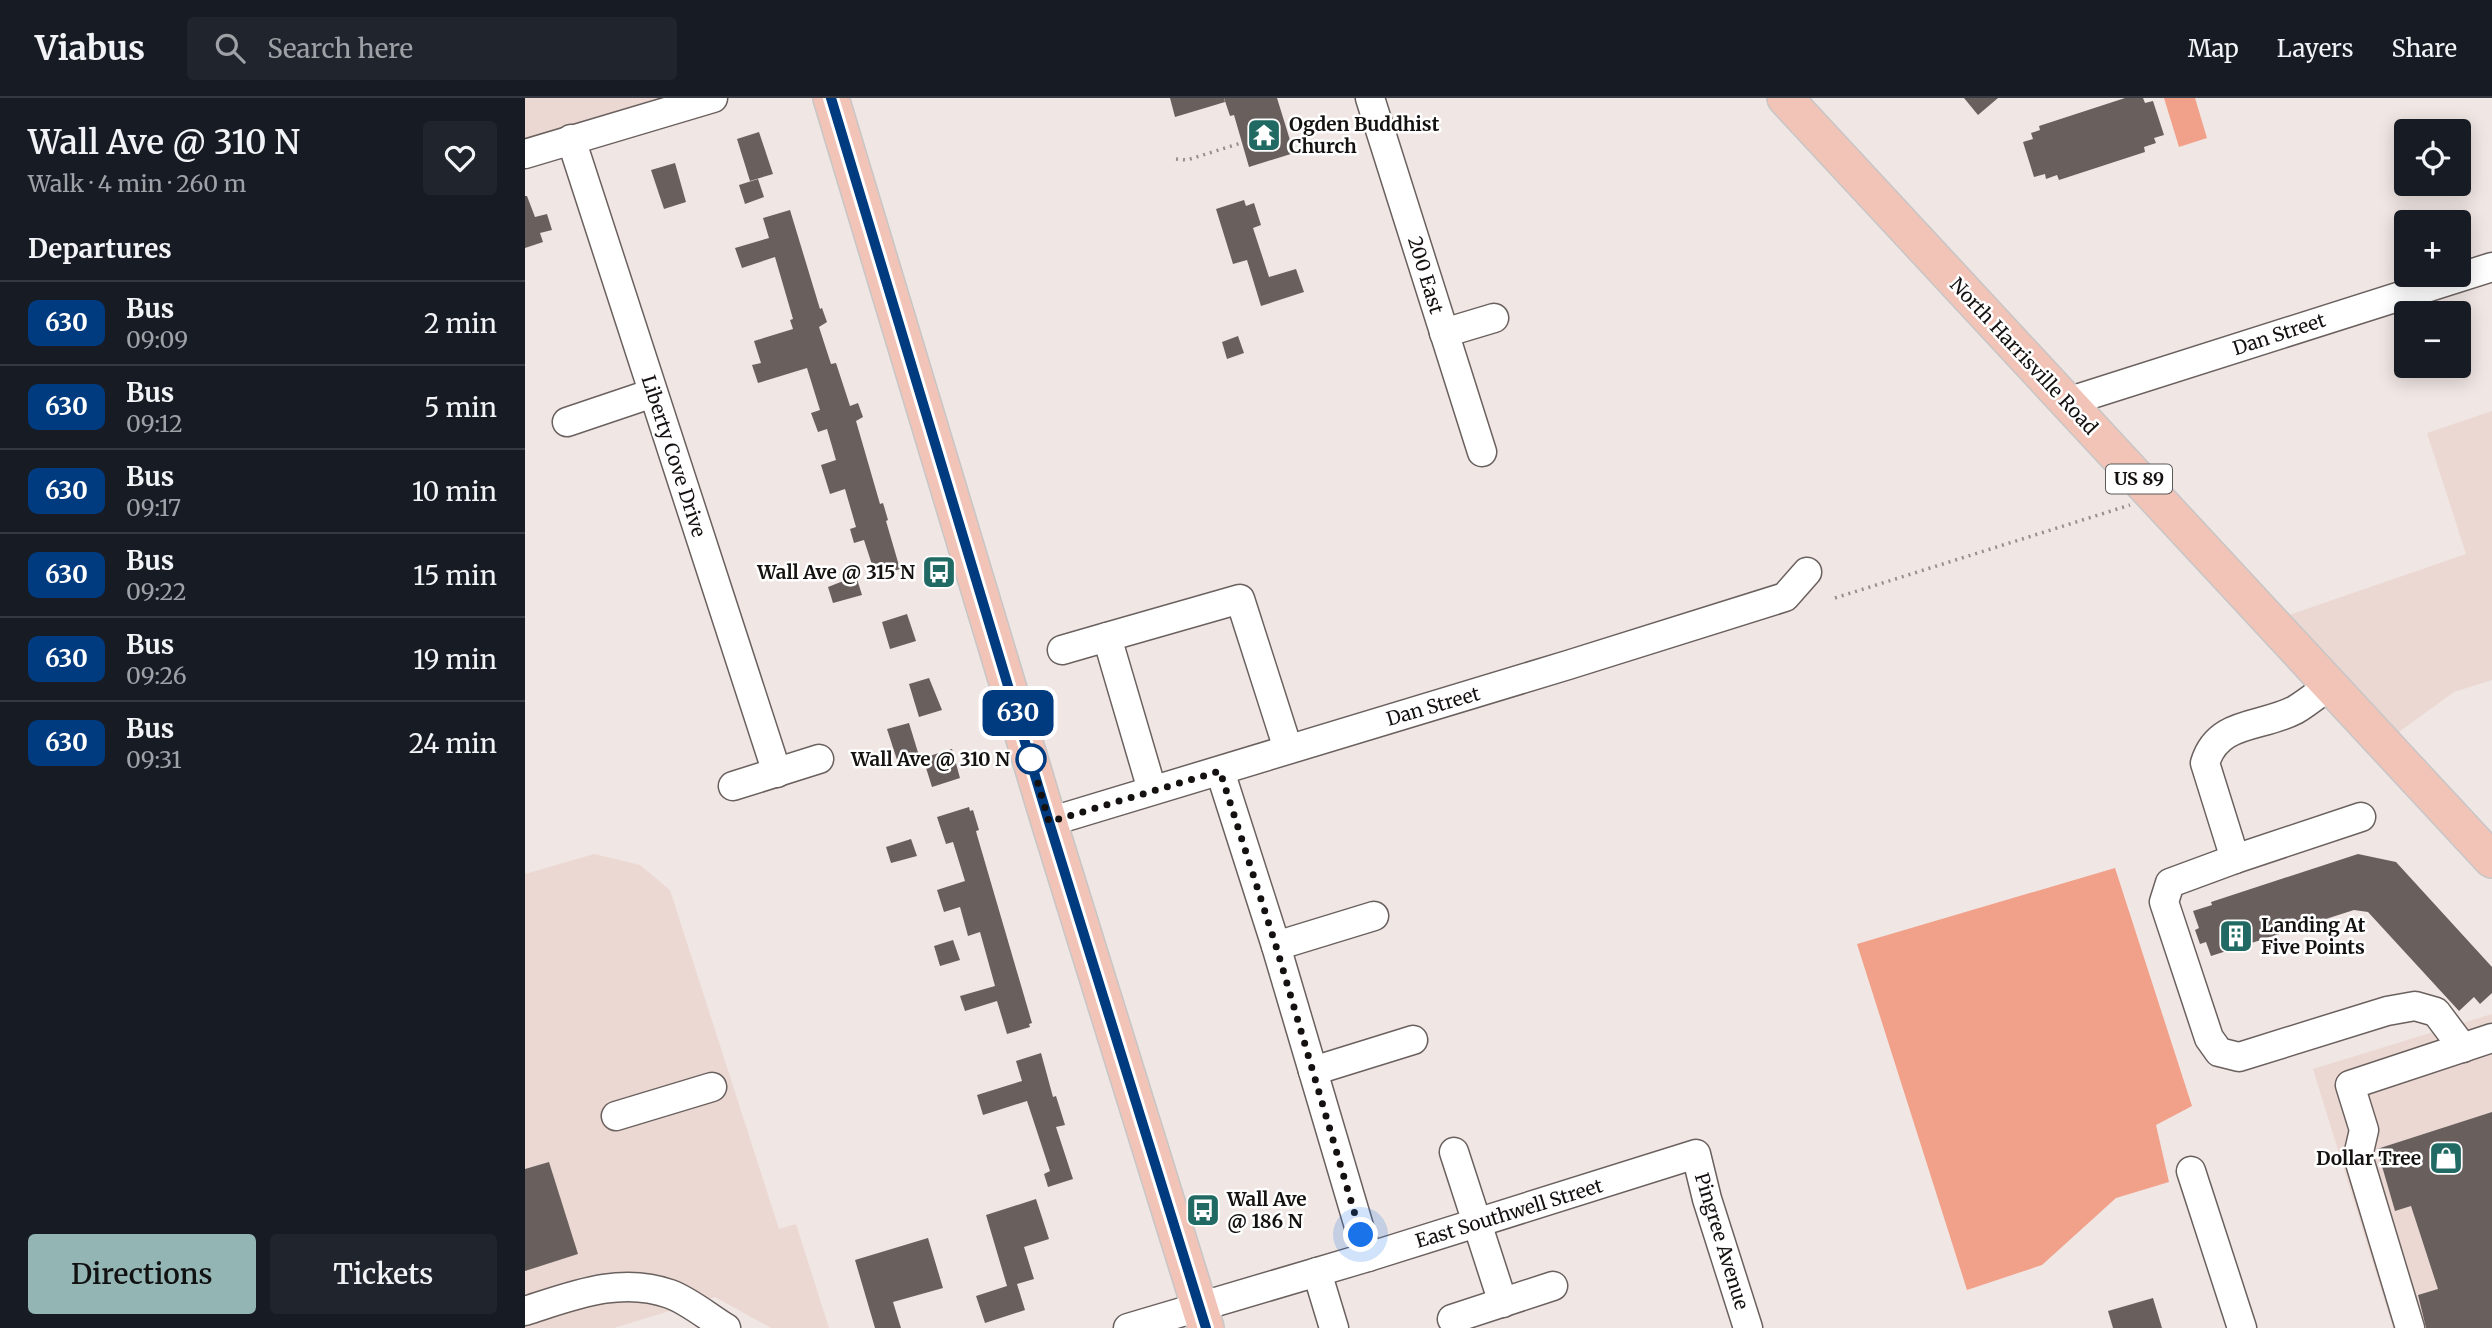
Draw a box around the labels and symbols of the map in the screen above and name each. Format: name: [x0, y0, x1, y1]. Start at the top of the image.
place label: Ogden Buddhist Church: [1289, 112, 1440, 158]
temple icon: Ogden Buddhist Church: [1245, 116, 1283, 154]
street label: 200 East: [1403, 233, 1449, 317]
street label: North Harrisville Road: [1945, 273, 2103, 439]
street label: Dan Street: [2230, 308, 2329, 360]
street label: Liberty Cove Drive: [637, 372, 711, 540]
road number: US 89: [2106, 464, 2172, 494]
bus stop icon: Wall Ave @ 315 N: [920, 553, 958, 591]
place label: Wall Ave @ 315 N: [756, 560, 915, 584]
street label: Dan Street: [1384, 681, 1483, 731]
line badge: 630: [978, 690, 1058, 736]
marker: Wall Ave @ 310 N: [1016, 744, 1046, 774]
place label: Wall Ave @ 310 N: [850, 747, 1010, 771]
place label: Landing At Five Points: [2261, 913, 2366, 959]
building icon: Landing At Five Points: [2217, 917, 2255, 955]
shop icon: Dollar Tree: [2427, 1139, 2465, 1177]
place label: Dollar Tree: [2316, 1146, 2421, 1170]
street label: Pingree Avenue: [1690, 1170, 1754, 1312]
street label: East Southwell Street: [1412, 1173, 1606, 1253]
place label: Wall Ave @ 186 N: [1226, 1187, 1307, 1233]
bus stop icon: Wall Ave @ 186 N: [1184, 1191, 1222, 1229]
your location: [1343, 1217, 1378, 1252]

